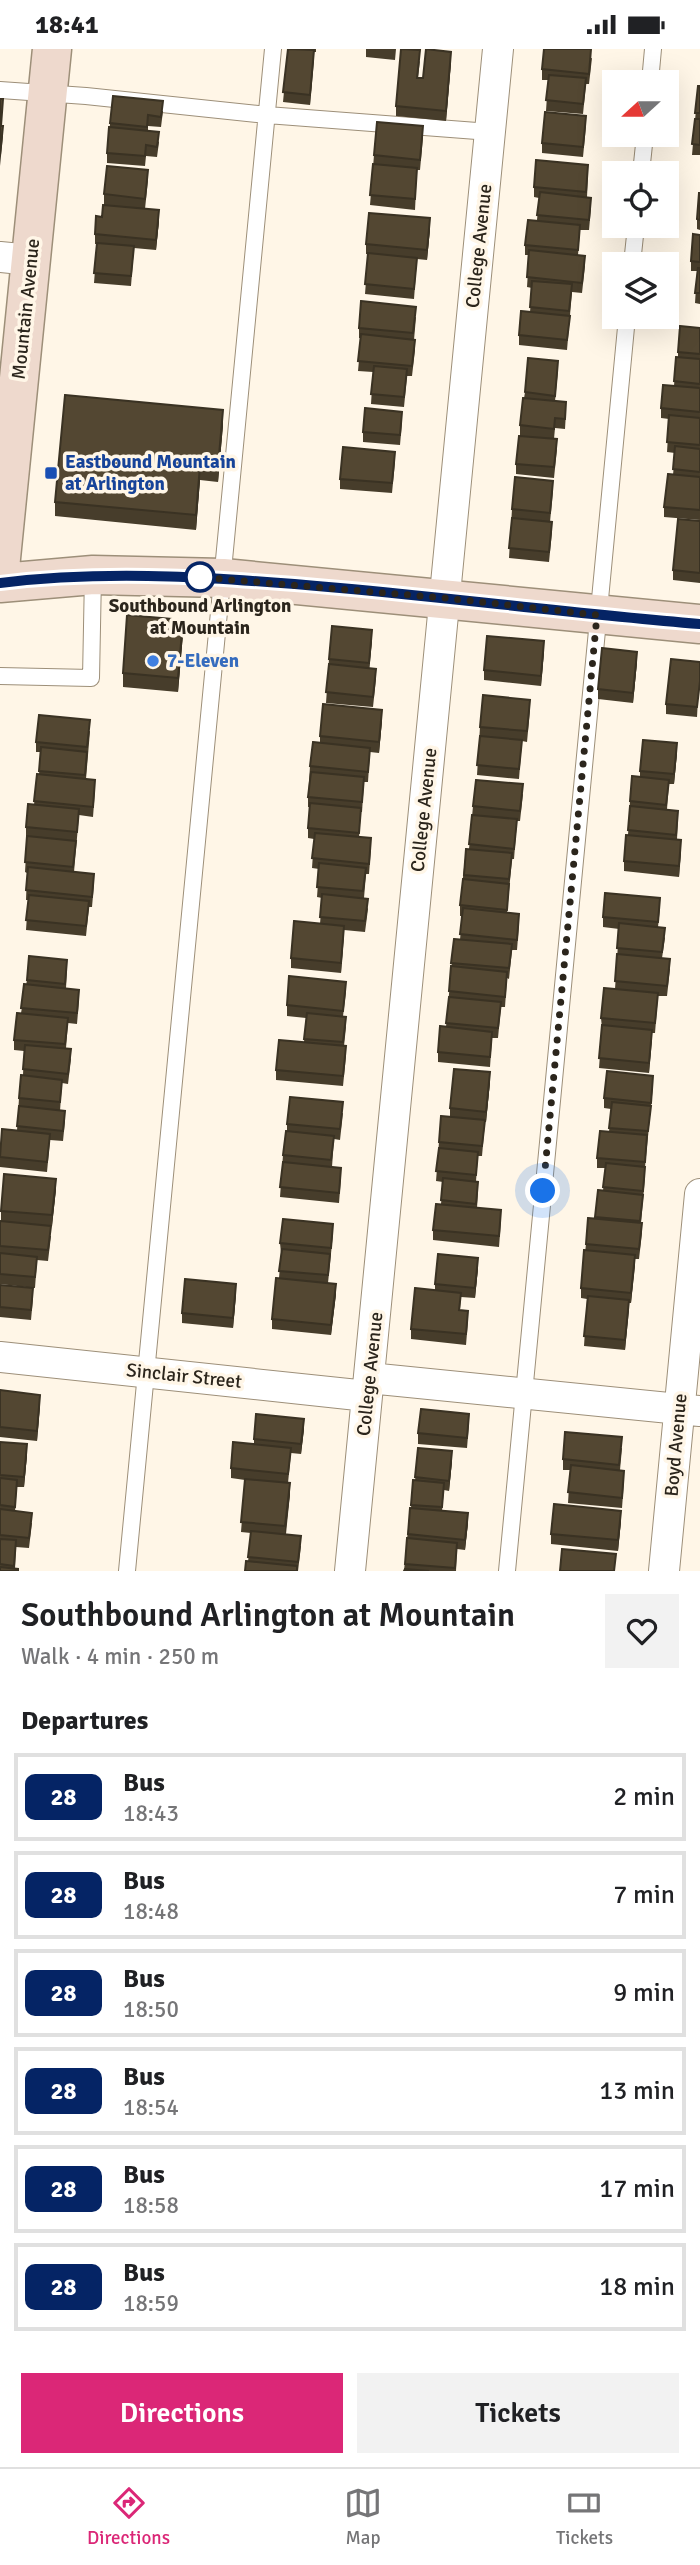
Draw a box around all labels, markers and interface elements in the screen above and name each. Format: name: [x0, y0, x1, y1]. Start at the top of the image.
text: 18:41: [35, 9, 99, 41]
north arrow: [602, 70, 679, 147]
map controls: [602, 70, 679, 329]
button: locate: [602, 161, 679, 238]
street label: College Avenue: [461, 183, 497, 309]
street label: Mountain Avenue: [7, 237, 45, 381]
button: layers: [602, 252, 679, 329]
place label: Eastbound Mountain at Arlington: [65, 450, 236, 496]
marker: Eastbound Mountain at Arlington: [43, 465, 59, 481]
marker: Southbound Arlington at Mountain: [185, 562, 215, 592]
place label: Southbound Arlington at Mountain: [109, 594, 291, 640]
place label: 7-Eleven: [167, 649, 239, 673]
marker: 7-Eleven: [145, 653, 161, 669]
street label: College Avenue: [406, 747, 442, 873]
your location: [525, 1173, 560, 1208]
street label: College Avenue: [352, 1311, 388, 1437]
street label: Sinclair Street: [125, 1358, 243, 1394]
street label: Boyd Avenue: [660, 1392, 692, 1498]
button: heart: [605, 1594, 679, 1668]
text: Southbound Arlington at Mountain: [21, 1595, 515, 1636]
text: Walk · 4 min · 250 m: [21, 1642, 219, 1671]
text: Departures: [21, 1705, 148, 1737]
text: Bus: [123, 1767, 165, 1799]
text: 2 min: [613, 1781, 675, 1813]
text: 28: [51, 1782, 76, 1812]
text: 18:43: [123, 1799, 179, 1828]
text: Bus: [123, 1865, 165, 1897]
text: 7 min: [613, 1879, 675, 1911]
text: 28: [51, 1880, 76, 1910]
text: 18:48: [123, 1897, 179, 1926]
text: Bus: [123, 1963, 165, 1995]
text: 9 min: [613, 1977, 675, 2009]
text: 28: [51, 1978, 76, 2008]
text: 18:50: [123, 1995, 179, 2024]
text: Bus: [123, 2061, 165, 2093]
text: 13 min: [599, 2075, 675, 2107]
text: 28: [51, 2076, 76, 2106]
text: 18:54: [123, 2093, 179, 2122]
text: Bus: [123, 2159, 165, 2191]
text: 17 min: [599, 2173, 675, 2205]
text: 28: [51, 2174, 76, 2204]
text: 18:58: [123, 2191, 179, 2220]
text: Bus: [123, 2257, 165, 2289]
text: 18 min: [599, 2271, 675, 2303]
text: 28: [51, 2272, 76, 2302]
text: 18:59: [123, 2289, 179, 2318]
button: Directions: [21, 2373, 343, 2453]
button: Tickets: [357, 2373, 679, 2453]
tab: Directions: [87, 2484, 170, 2550]
tab: Map: [344, 2484, 382, 2550]
tab: Tickets: [556, 2484, 613, 2550]

